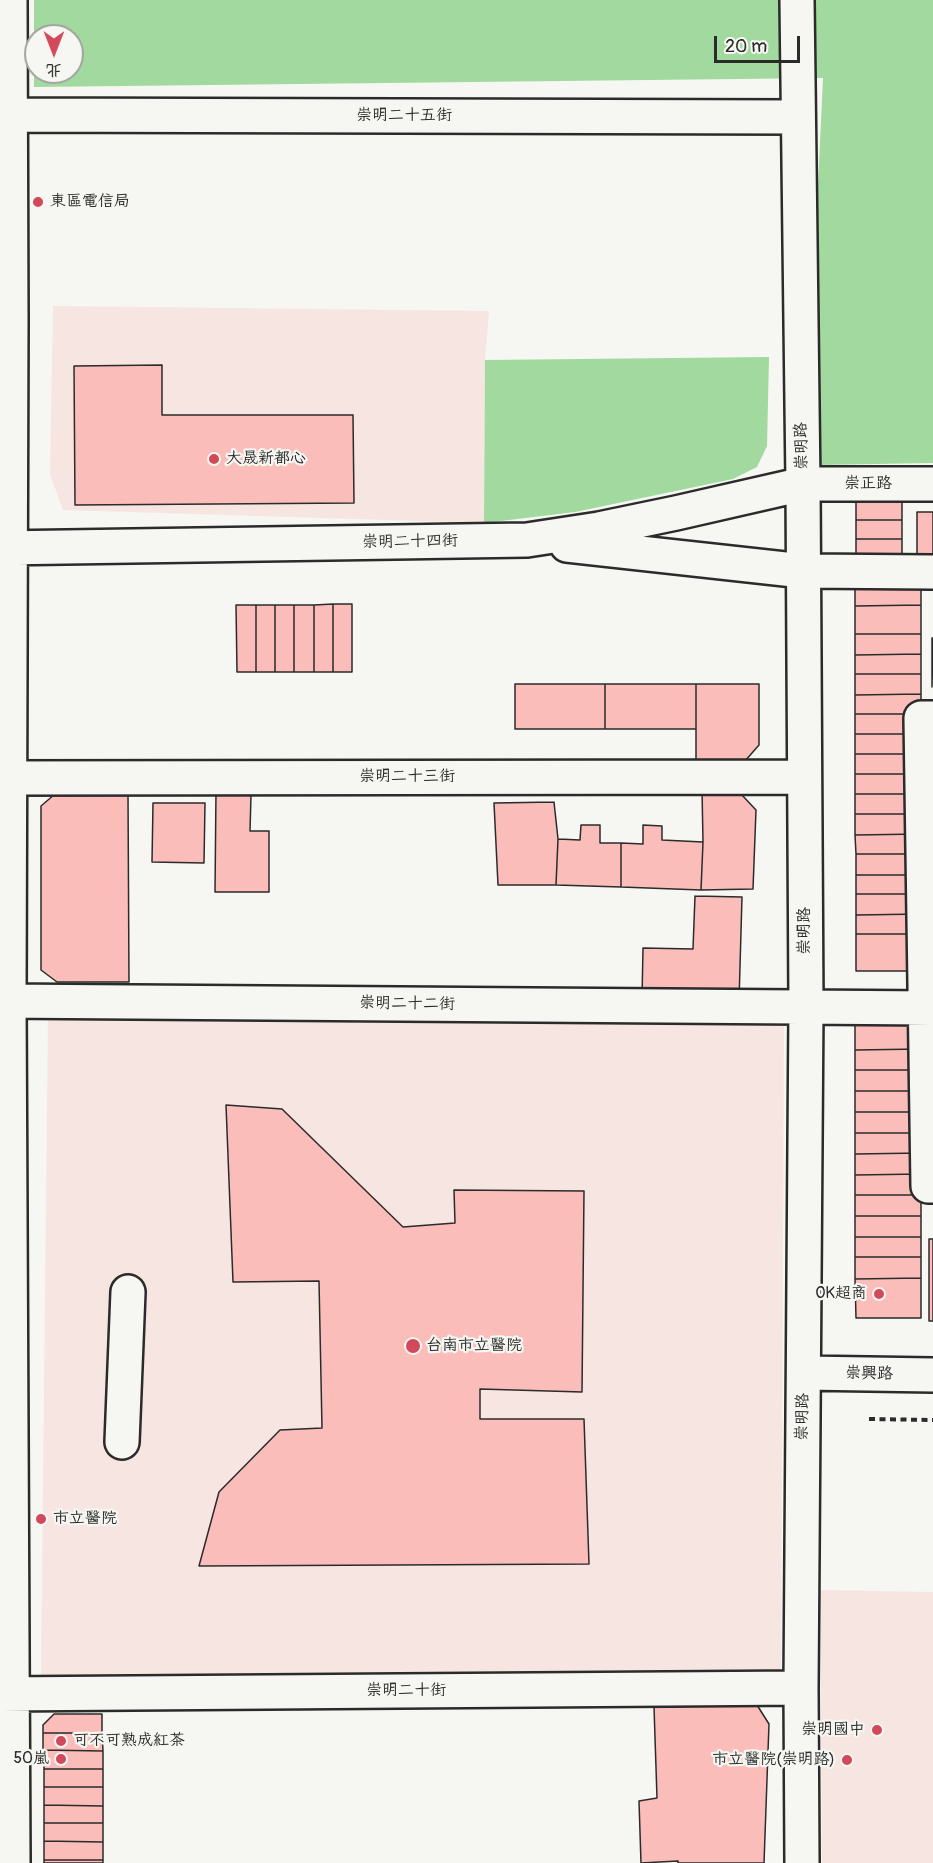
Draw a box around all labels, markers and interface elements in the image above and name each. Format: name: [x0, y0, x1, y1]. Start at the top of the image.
north arrow: [24, 24, 84, 84]
scale bar: [717, 24, 802, 62]
text: 20 m: [725, 35, 767, 58]
text: 北: [46, 60, 62, 80]
street label: 崇明二十五街: [356, 106, 452, 126]
place label: 東區電信局: [50, 192, 130, 212]
marker: 東區電信局: [31, 195, 45, 209]
street label: 崇明路: [792, 422, 812, 470]
place label: 大晟新都心: [226, 449, 306, 469]
marker: 大晟新都心: [207, 452, 221, 466]
street label: 崇正路: [844, 474, 892, 494]
street label: 崇明二十四街: [362, 532, 458, 552]
street label: 崇明二十三街: [359, 767, 455, 787]
street label: 崇明路: [795, 907, 815, 955]
street label: 崇明二十二街: [359, 994, 455, 1014]
place label: OK超商: [815, 1284, 867, 1304]
marker: OK超商: [872, 1287, 886, 1301]
place label: 台南市立醫院: [426, 1336, 522, 1356]
marker: 台南市立醫院: [404, 1337, 422, 1355]
street label: 崇興路: [845, 1364, 893, 1384]
street label: 崇明路: [793, 1393, 813, 1441]
place label: 市立醫院: [53, 1509, 117, 1529]
marker: 市立醫院: [34, 1512, 48, 1526]
street label: 崇明二十街: [366, 1681, 446, 1701]
place label: 崇明國中: [801, 1720, 865, 1740]
marker: 崇明國中: [870, 1723, 884, 1737]
place label: 可不可熟成紅茶: [73, 1731, 185, 1751]
marker: 可不可熟成紅茶: [54, 1734, 68, 1748]
place label: 50嵐: [13, 1749, 49, 1769]
place label: 市立醫院(崇明路): [712, 1750, 835, 1770]
marker: 50嵐: [54, 1752, 68, 1766]
marker: 市立醫院(崇明路): [840, 1753, 854, 1767]

